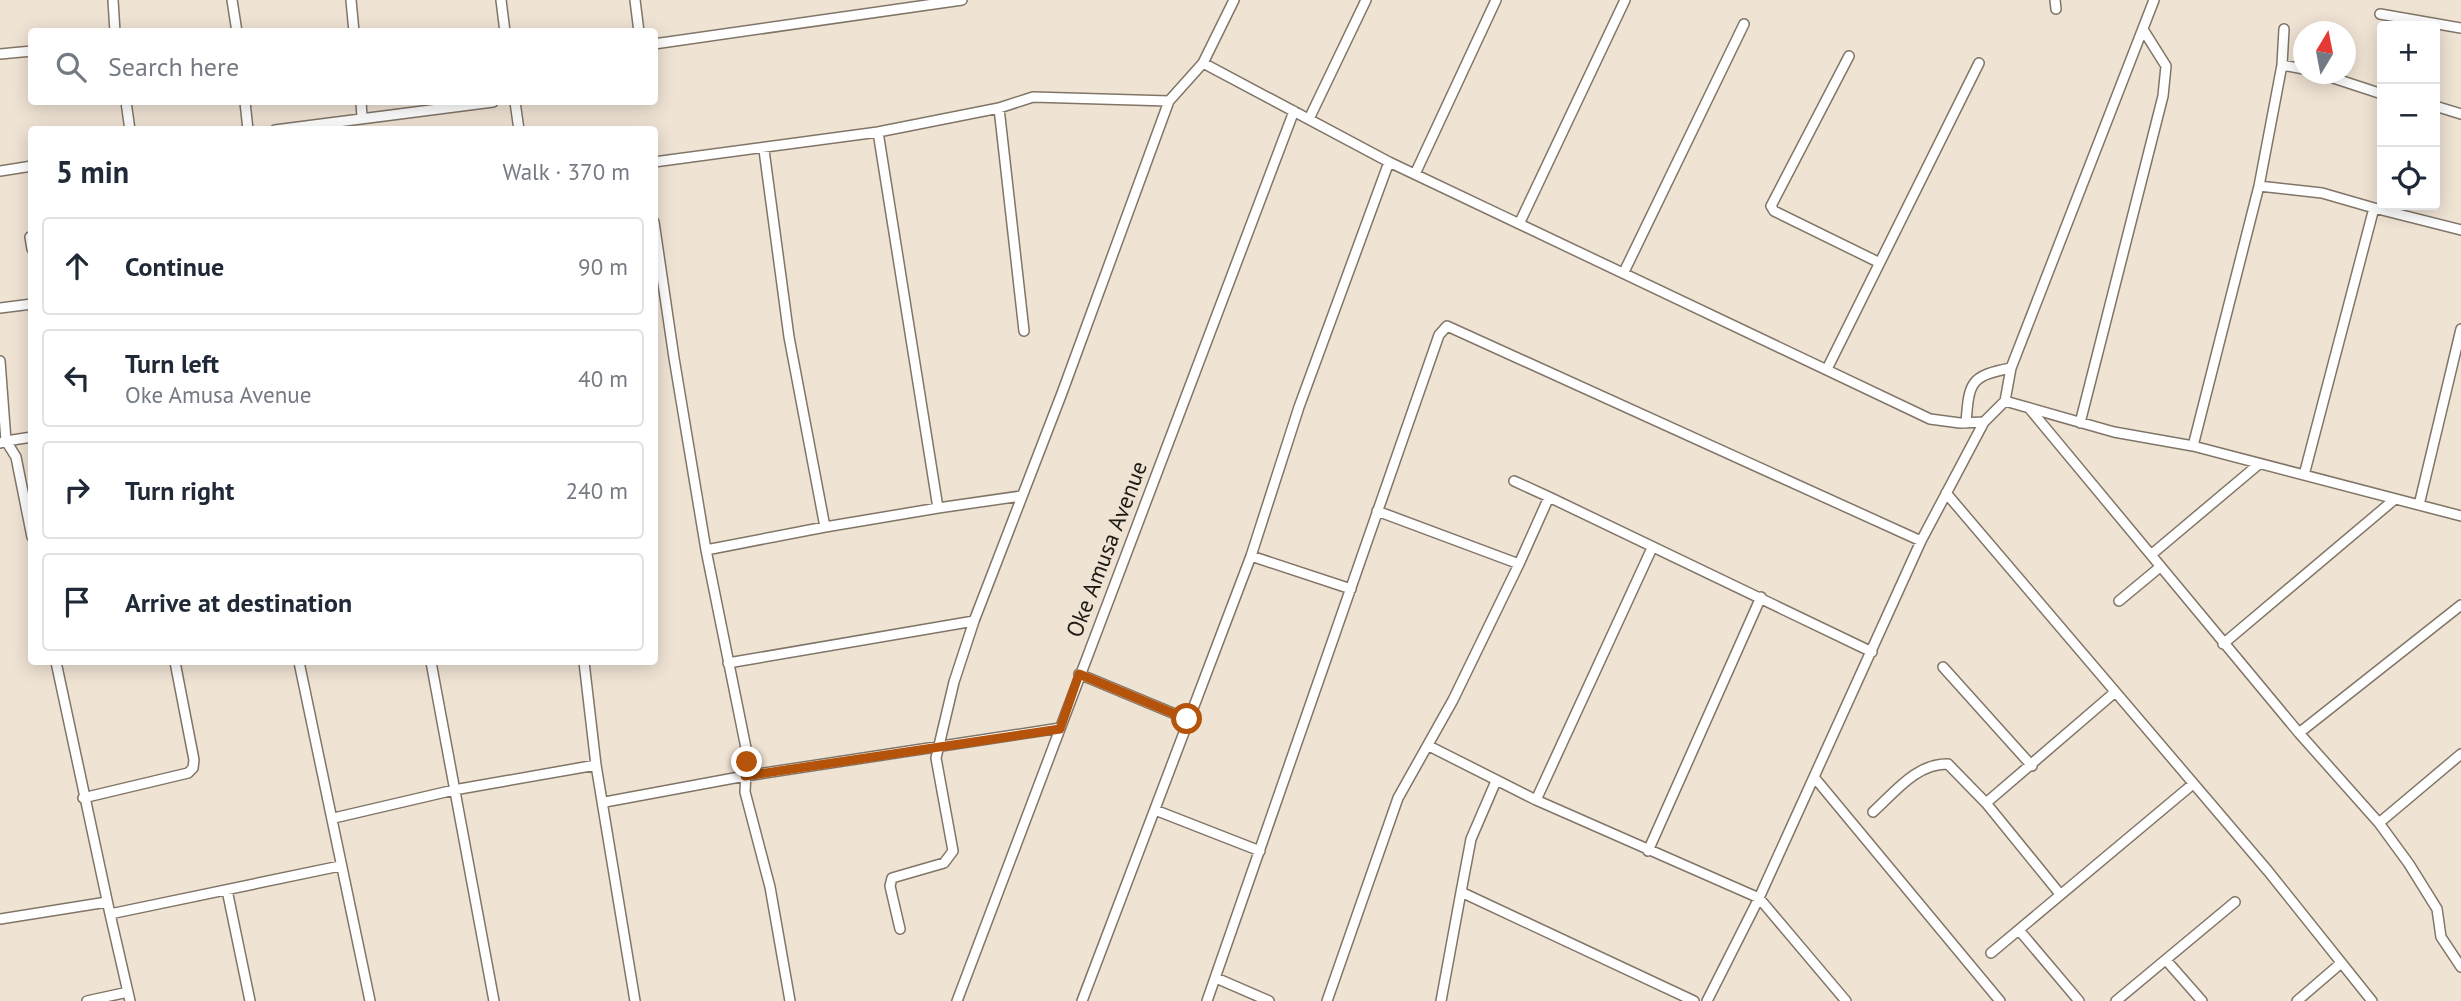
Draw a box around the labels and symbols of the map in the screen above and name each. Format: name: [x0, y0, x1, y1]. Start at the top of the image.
north arrow: [2293, 21, 2356, 84]
street label: Oke Amusa Avenue: [1059, 457, 1153, 641]
route start: [1171, 703, 1202, 734]
route end: [731, 746, 762, 777]

